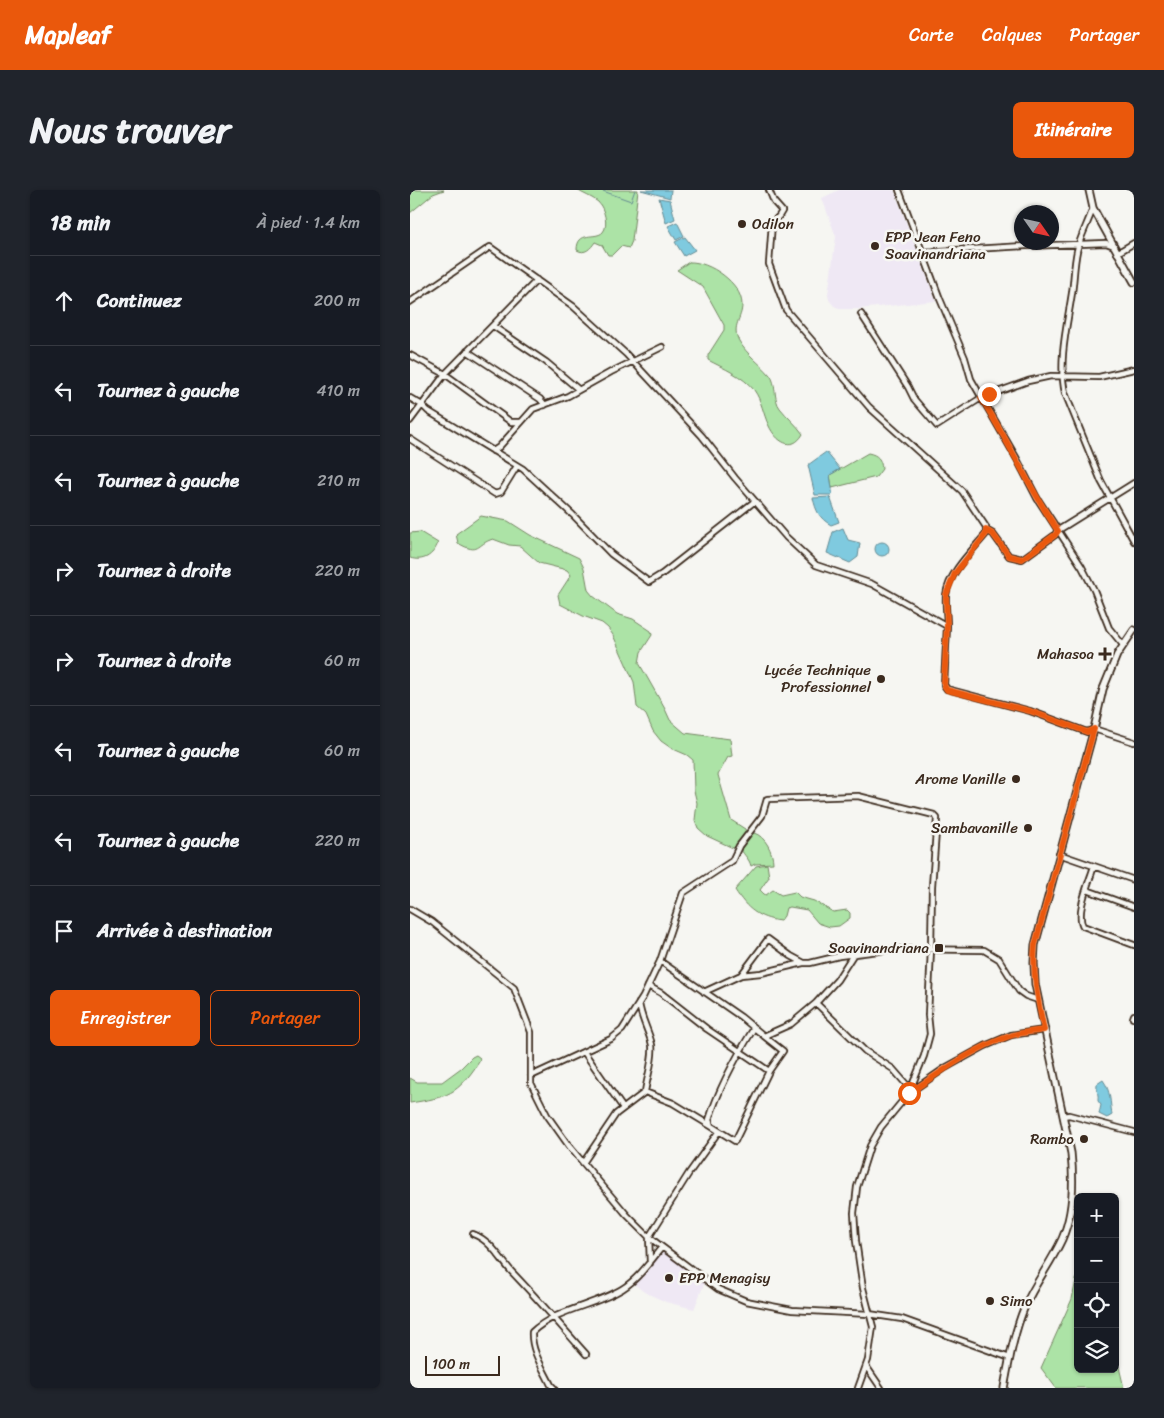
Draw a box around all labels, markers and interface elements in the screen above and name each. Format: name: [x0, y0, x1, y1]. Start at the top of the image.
text: Mapleaf: [25, 14, 111, 56]
text: Carte: [909, 19, 954, 51]
text: Calques: [982, 19, 1042, 51]
text: Partager: [1070, 19, 1139, 51]
text: Nous trouver: [30, 99, 230, 161]
button: Itinéraire: [1013, 102, 1134, 158]
text: 18 min: [50, 204, 110, 242]
north arrow: [1014, 205, 1059, 250]
text: À pied · 1.4 km: [257, 208, 360, 237]
place label: Odilon: [752, 211, 794, 237]
marker: Odilon: [736, 218, 748, 230]
place label: EPP Jean Feno Soavinandriana: [885, 224, 986, 267]
marker: EPP Jean Feno Soavinandriana: [869, 240, 881, 252]
text: Continuez: [97, 284, 182, 317]
text: 200 m: [314, 286, 360, 315]
icon: ahead: [50, 287, 78, 315]
text: Tournez à gauche: [97, 374, 239, 407]
text: 410 m: [317, 376, 360, 405]
icon: left: [50, 377, 78, 405]
route end: [978, 383, 1001, 406]
text: Tournez à gauche: [97, 464, 239, 497]
text: 210 m: [317, 466, 360, 495]
icon: left: [50, 467, 78, 495]
text: Tournez à droite: [97, 554, 231, 587]
text: 220 m: [315, 556, 360, 585]
icon: right: [50, 557, 78, 585]
place label: Mahasoa: [1037, 641, 1094, 667]
text: Tournez à droite: [97, 644, 231, 677]
text: 60 m: [324, 646, 360, 675]
icon: right: [50, 647, 78, 675]
marker: Mahasoa: [1098, 647, 1112, 661]
place label: Lycée Technique Professionnel: [765, 657, 872, 700]
marker: Lycée Technique Professionnel: [875, 673, 887, 685]
text: Tournez à gauche: [97, 734, 239, 767]
text: 60 m: [324, 736, 360, 765]
icon: left: [50, 737, 78, 765]
place label: Arome Vanille: [914, 766, 1006, 792]
marker: Arome Vanille: [1010, 773, 1022, 785]
place label: Sambavanille: [931, 815, 1018, 841]
marker: Sambavanille: [1022, 822, 1034, 834]
text: Tournez à gauche: [97, 824, 239, 857]
text: 220 m: [315, 826, 360, 855]
icon: left: [50, 827, 78, 855]
text: Arrivée à destination: [97, 914, 272, 947]
icon: arrive: [50, 917, 78, 945]
place label: Soavinandriana: [828, 935, 929, 961]
marker: Soavinandriana: [933, 942, 945, 954]
button: Enregistrer: [50, 990, 200, 1046]
button: Partager: [210, 990, 360, 1046]
route start: [898, 1082, 921, 1105]
place label: Rambo: [1030, 1126, 1074, 1152]
marker: Rambo: [1078, 1133, 1090, 1145]
map controls: [1074, 1193, 1119, 1373]
button: +: [1074, 1193, 1119, 1238]
button: −: [1074, 1238, 1119, 1283]
place label: EPP Menagisy: [679, 1265, 770, 1291]
marker: EPP Menagisy: [663, 1272, 675, 1284]
button: locate: [1074, 1283, 1119, 1328]
place label: Simo: [1000, 1288, 1033, 1314]
marker: Simo: [984, 1295, 996, 1307]
button: layers: [1074, 1328, 1119, 1373]
text: 100 m: [432, 1352, 470, 1377]
scale bar: [425, 1353, 500, 1376]

